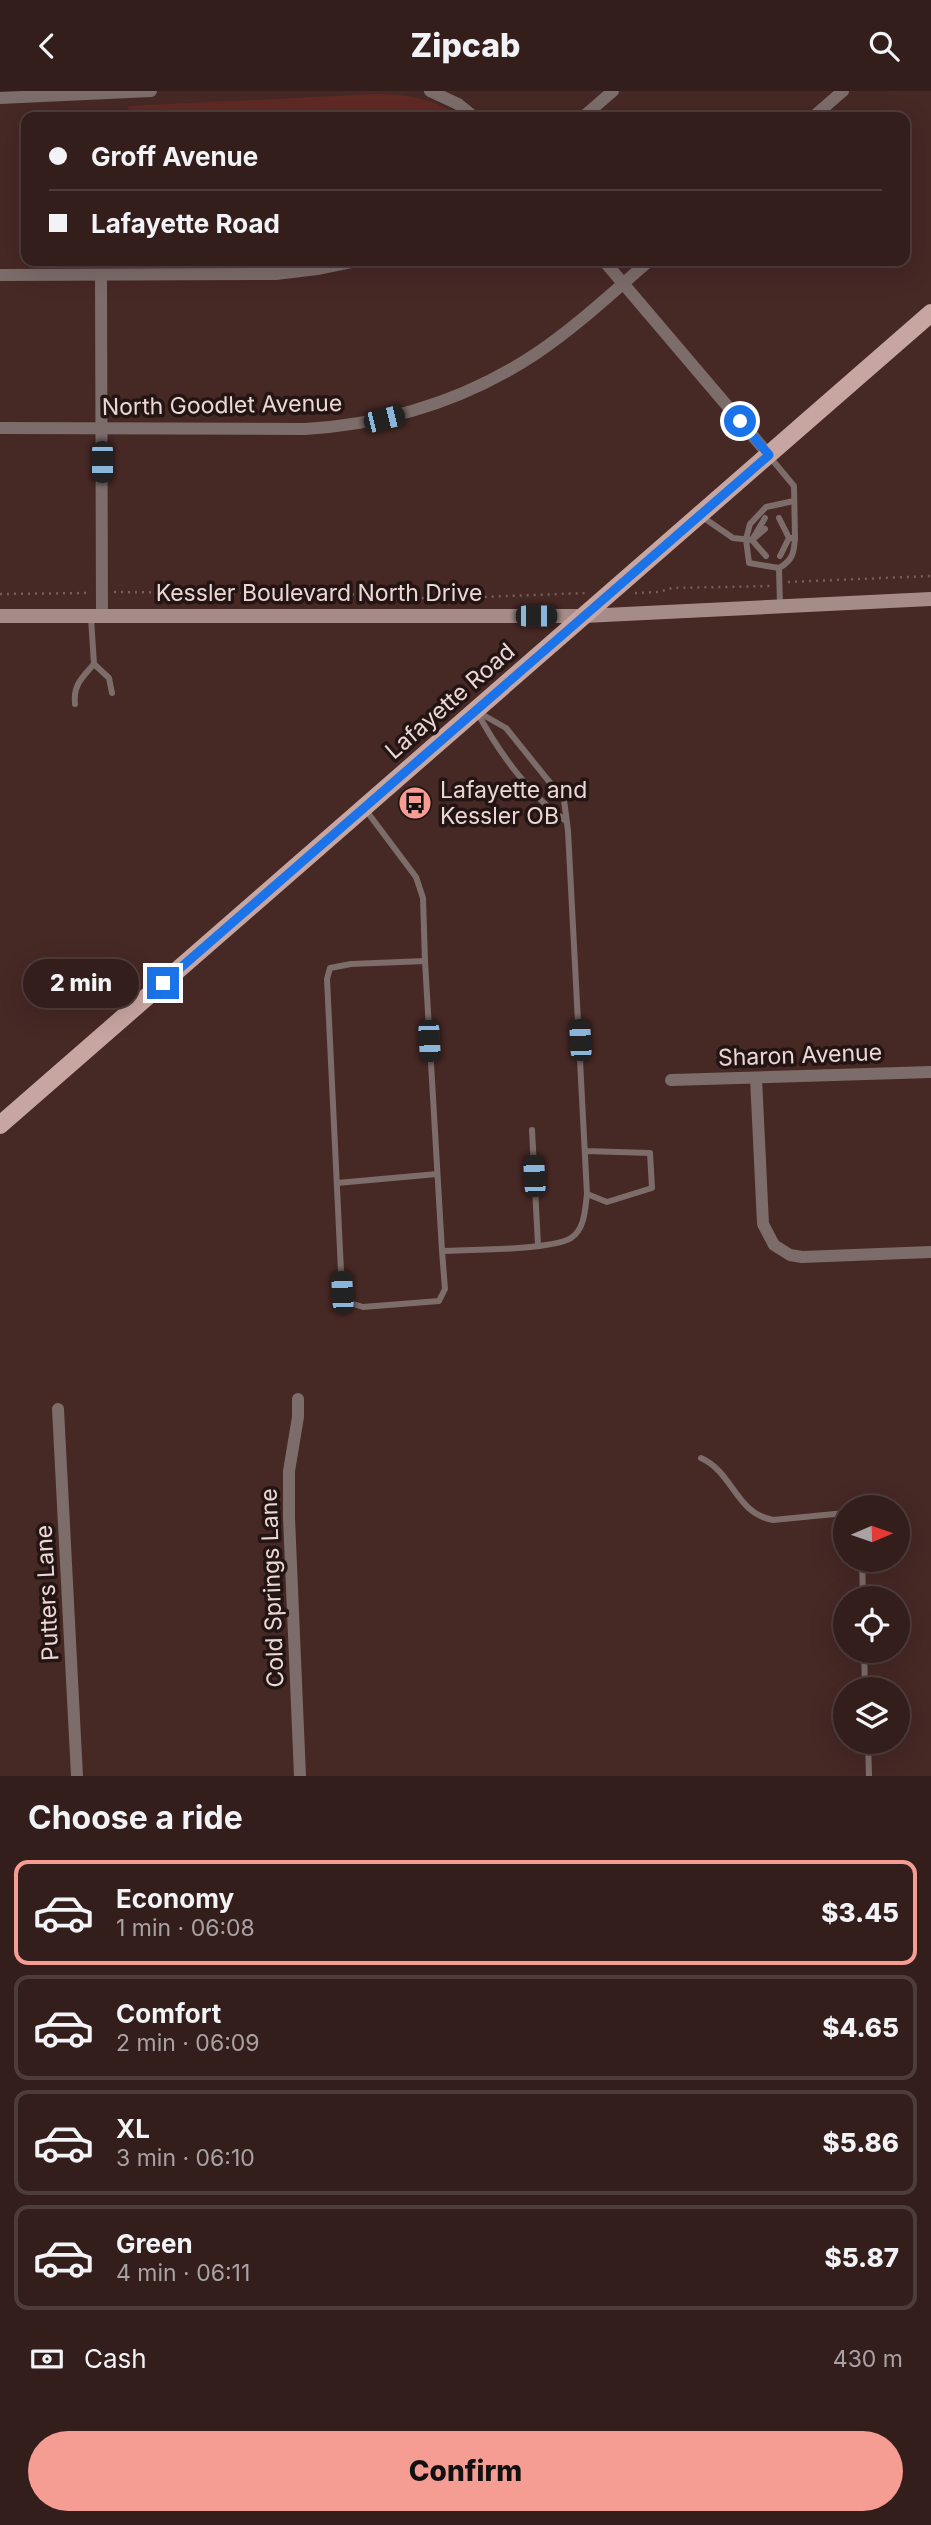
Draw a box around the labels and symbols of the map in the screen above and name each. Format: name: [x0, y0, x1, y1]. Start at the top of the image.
street label: North Goodlet Avenue: [102, 389, 342, 421]
car: [362, 404, 407, 434]
route start: [724, 405, 756, 437]
car: [92, 441, 113, 483]
street label: Kessler Boulevard North Drive: [156, 579, 482, 607]
car: [516, 606, 558, 627]
street label: Lafayette Road: [380, 637, 520, 765]
place label: Lafayette and Kessler OB: [440, 776, 587, 830]
bus stop icon: Lafayette and Kessler OB: [396, 784, 434, 822]
callout: 2 min: [23, 959, 138, 1008]
route end: [147, 967, 179, 999]
car: [569, 1018, 592, 1062]
car: [418, 1019, 441, 1063]
street label: Sharon Avenue: [717, 1038, 883, 1072]
car: [523, 1154, 546, 1198]
car: [331, 1270, 354, 1314]
street label: Cold Springs Lane: [255, 1488, 289, 1688]
north arrow: [833, 1495, 910, 1571]
street label: Putters Lane: [29, 1524, 65, 1662]

